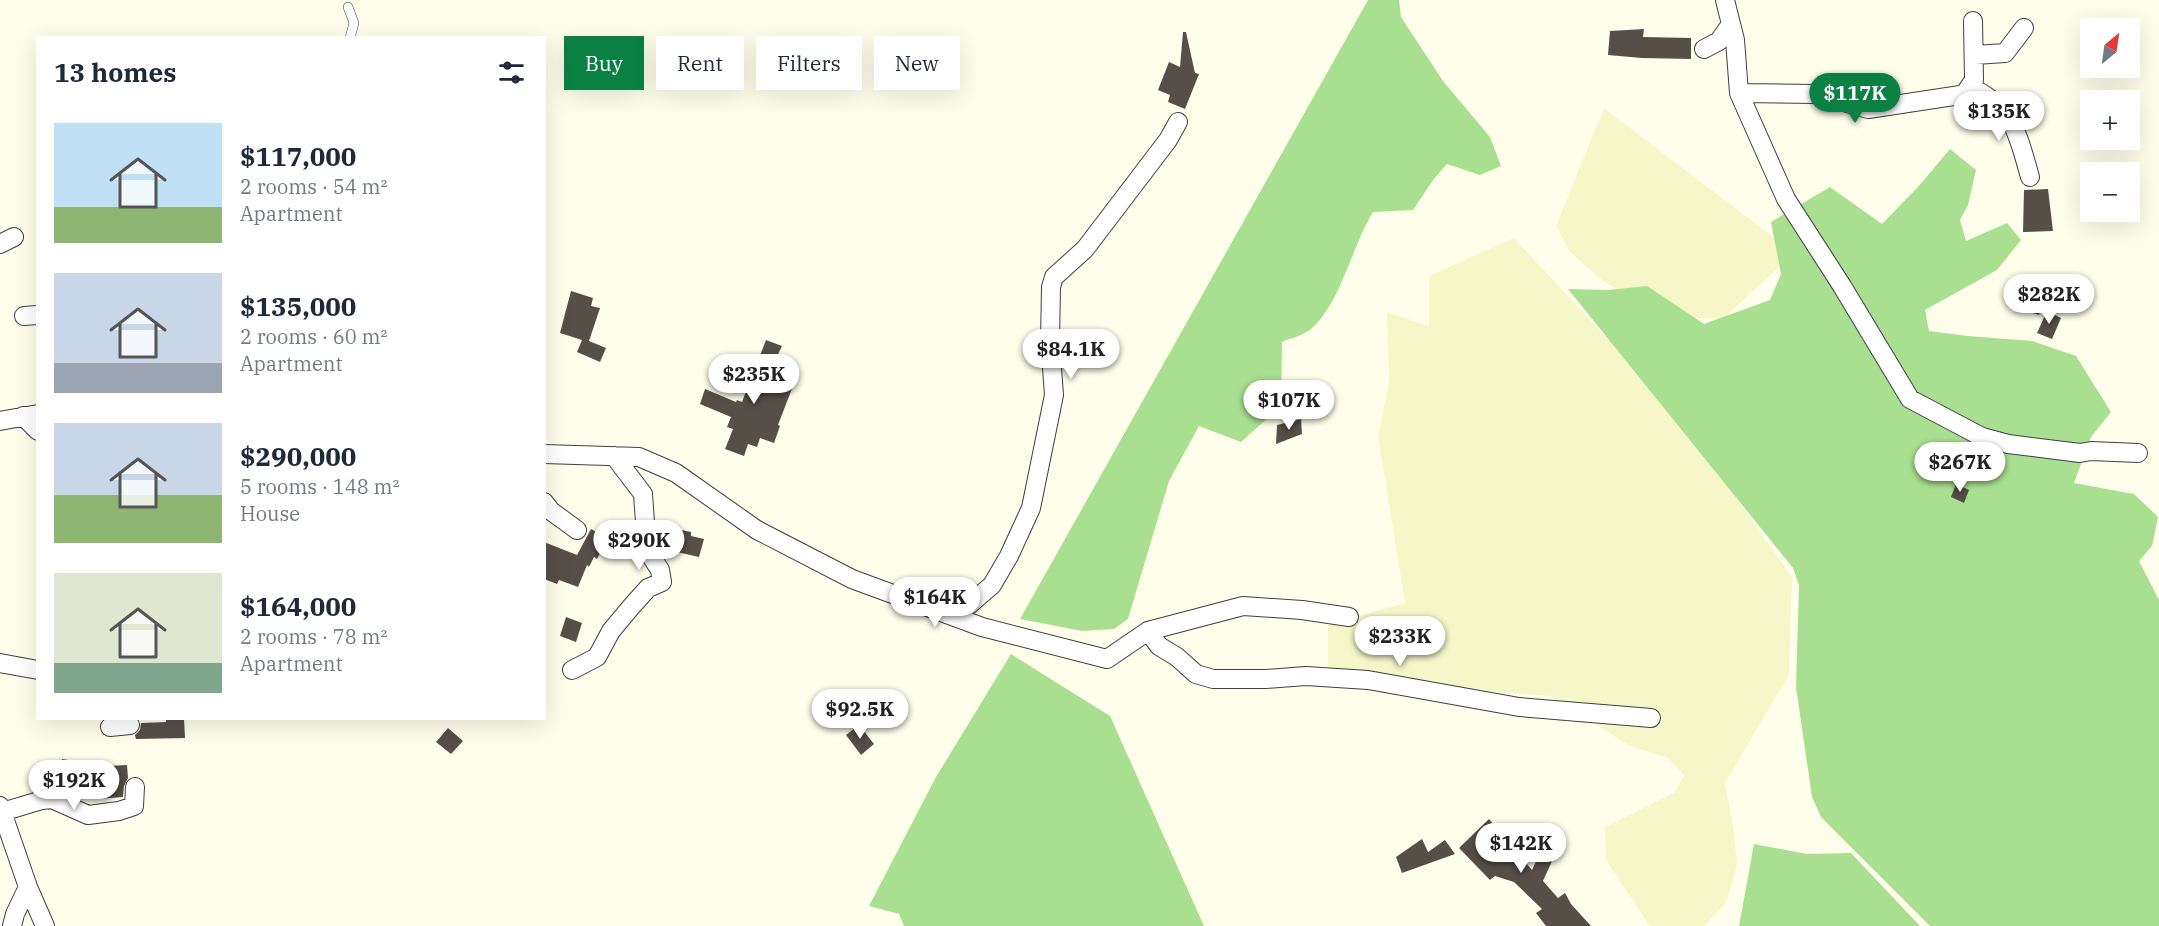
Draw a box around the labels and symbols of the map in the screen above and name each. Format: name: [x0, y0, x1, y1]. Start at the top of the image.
north arrow: [2080, 18, 2140, 78]
pin: $117K: [1813, 73, 1897, 124]
pin: $135K: [1957, 91, 2041, 142]
pin: $282K: [2007, 274, 2091, 325]
pin: $84.1K: [1022, 329, 1120, 380]
pin: $235K: [712, 354, 796, 405]
pin: $107K: [1247, 380, 1331, 431]
pin: $267K: [1918, 442, 2002, 493]
pin: $290K: [597, 520, 681, 571]
pin: $164K: [893, 577, 977, 628]
pin: $233K: [1358, 616, 1442, 667]
pin: $92.5K: [811, 689, 909, 740]
pin: $192K: [32, 760, 116, 811]
pin: $142K: [1479, 823, 1563, 874]

